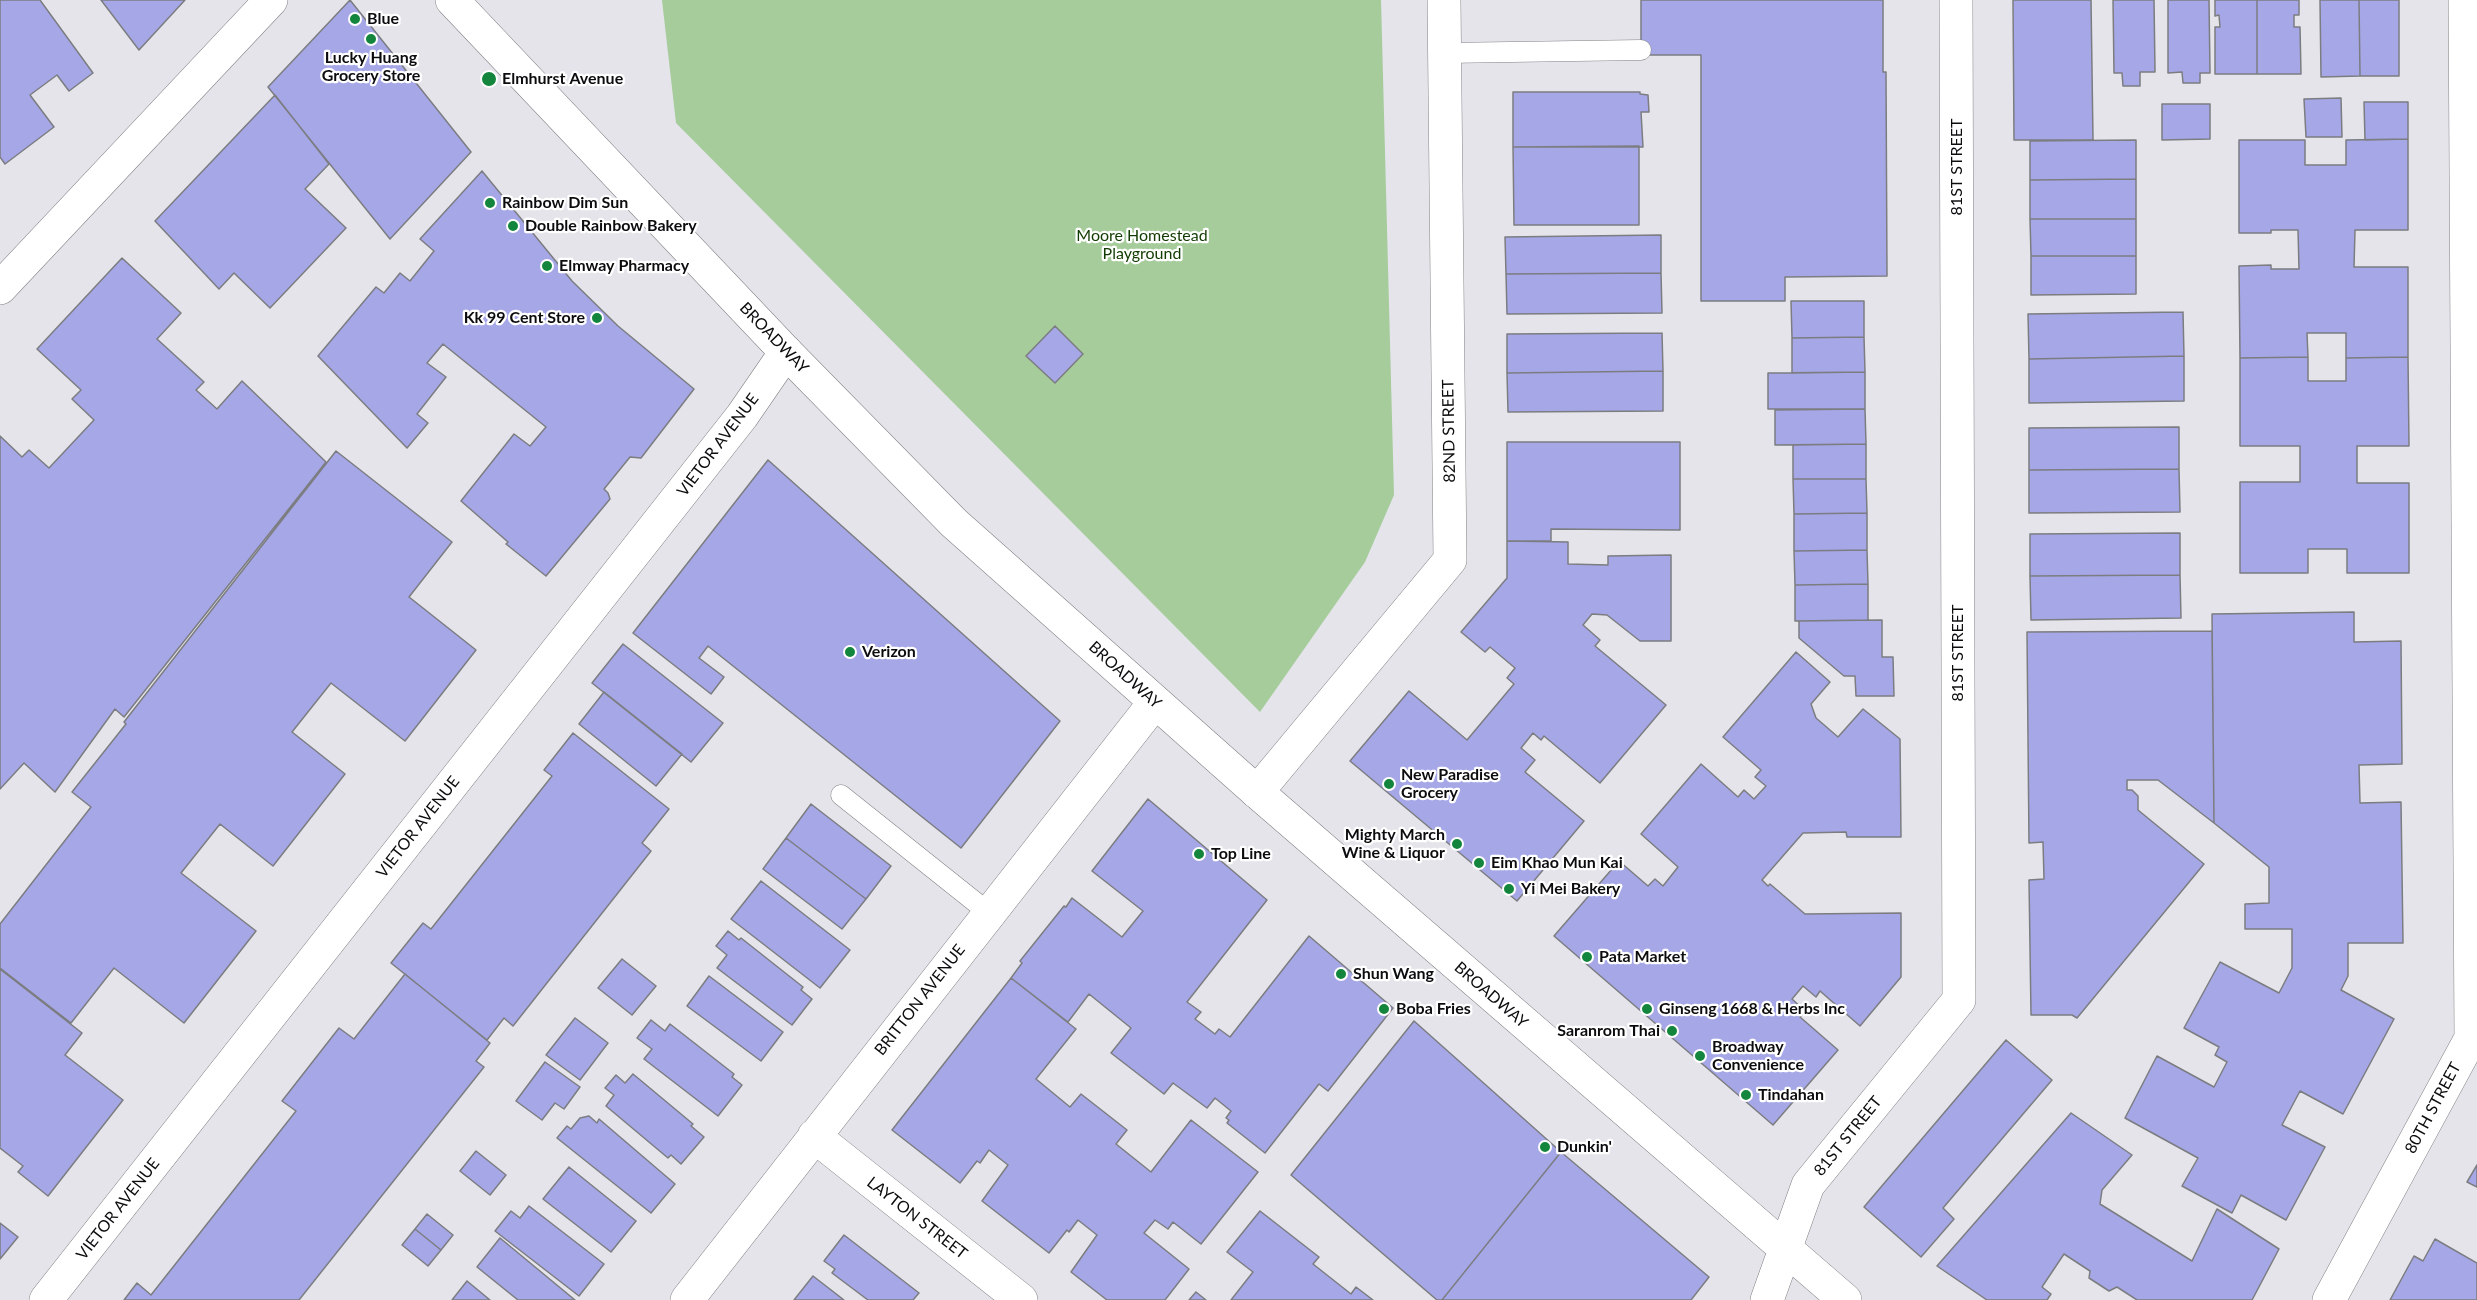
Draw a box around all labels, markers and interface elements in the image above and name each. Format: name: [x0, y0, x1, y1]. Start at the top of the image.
place label: Blue: [367, 9, 399, 29]
marker: Blue: [348, 12, 362, 26]
marker: Lucky Huang Grocery Store: [364, 32, 378, 46]
place label: Lucky Huang Grocery Store: [322, 48, 420, 86]
place label: Elmhurst Avenue: [502, 69, 623, 89]
marker: Elmhurst Avenue: [480, 70, 498, 88]
street label: 81ST STREET: [1947, 119, 1967, 215]
place label: Rainbow Dim Sun: [502, 193, 628, 213]
marker: Rainbow Dim Sun: [483, 196, 497, 210]
place label: Double Rainbow Bakery: [525, 216, 697, 236]
marker: Double Rainbow Bakery: [506, 219, 520, 233]
park label: Moore Homestead Playground: [1076, 226, 1208, 264]
place label: Elmway Pharmacy: [559, 256, 689, 276]
marker: Elmway Pharmacy: [540, 259, 554, 273]
street label: BROADWAY: [735, 299, 813, 377]
place label: Kk 99 Cent Store: [464, 308, 585, 328]
marker: Kk 99 Cent Store: [590, 311, 604, 325]
street label: 82ND STREET: [1439, 379, 1459, 483]
street label: VIETOR AVENUE: [673, 390, 763, 500]
street label: 81ST STREET: [1948, 605, 1968, 701]
street label: BROADWAY: [1085, 637, 1165, 713]
place label: Verizon: [862, 642, 916, 662]
marker: Verizon: [843, 645, 857, 659]
place label: New Paradise Grocery: [1401, 765, 1499, 803]
street label: VIETOR AVENUE: [372, 772, 464, 882]
marker: New Paradise Grocery: [1382, 777, 1396, 791]
place label: Mighty March Wine & Liquor: [1342, 825, 1445, 863]
marker: Mighty March Wine & Liquor: [1450, 837, 1464, 851]
place label: Top Line: [1211, 844, 1271, 864]
marker: Top Line: [1192, 847, 1206, 861]
place label: Eim Khao Mun Kai: [1491, 853, 1623, 873]
marker: Eim Khao Mun Kai: [1472, 856, 1486, 870]
place label: Yi Mei Bakery: [1521, 879, 1620, 899]
marker: Yi Mei Bakery: [1502, 882, 1516, 896]
street label: BRITTON AVENUE: [871, 941, 969, 1059]
place label: Pata Market: [1599, 947, 1686, 967]
marker: Pata Market: [1580, 950, 1594, 964]
street label: BROADWAY: [1450, 958, 1532, 1032]
place label: Shun Wang: [1353, 964, 1434, 984]
marker: Shun Wang: [1334, 967, 1348, 981]
place label: Boba Fries: [1396, 999, 1471, 1019]
place label: Ginseng 1668 & Herbs Inc: [1659, 999, 1845, 1019]
marker: Boba Fries: [1377, 1002, 1391, 1016]
marker: Ginseng 1668 & Herbs Inc: [1640, 1002, 1654, 1016]
place label: Saranrom Thai: [1557, 1021, 1660, 1041]
marker: Saranrom Thai: [1665, 1024, 1679, 1038]
place label: Broadway Convenience: [1712, 1037, 1804, 1075]
marker: Broadway Convenience: [1693, 1049, 1707, 1063]
street label: 80TH STREET: [2401, 1059, 2465, 1157]
place label: Tindahan: [1758, 1085, 1824, 1105]
marker: Tindahan: [1739, 1088, 1753, 1102]
street label: 81ST STREET: [1810, 1092, 1886, 1180]
place label: Dunkin': [1557, 1137, 1612, 1157]
marker: Dunkin': [1538, 1140, 1552, 1154]
street label: VIETOR AVENUE: [72, 1154, 164, 1264]
street label: LAYTON STREET: [863, 1173, 971, 1263]

